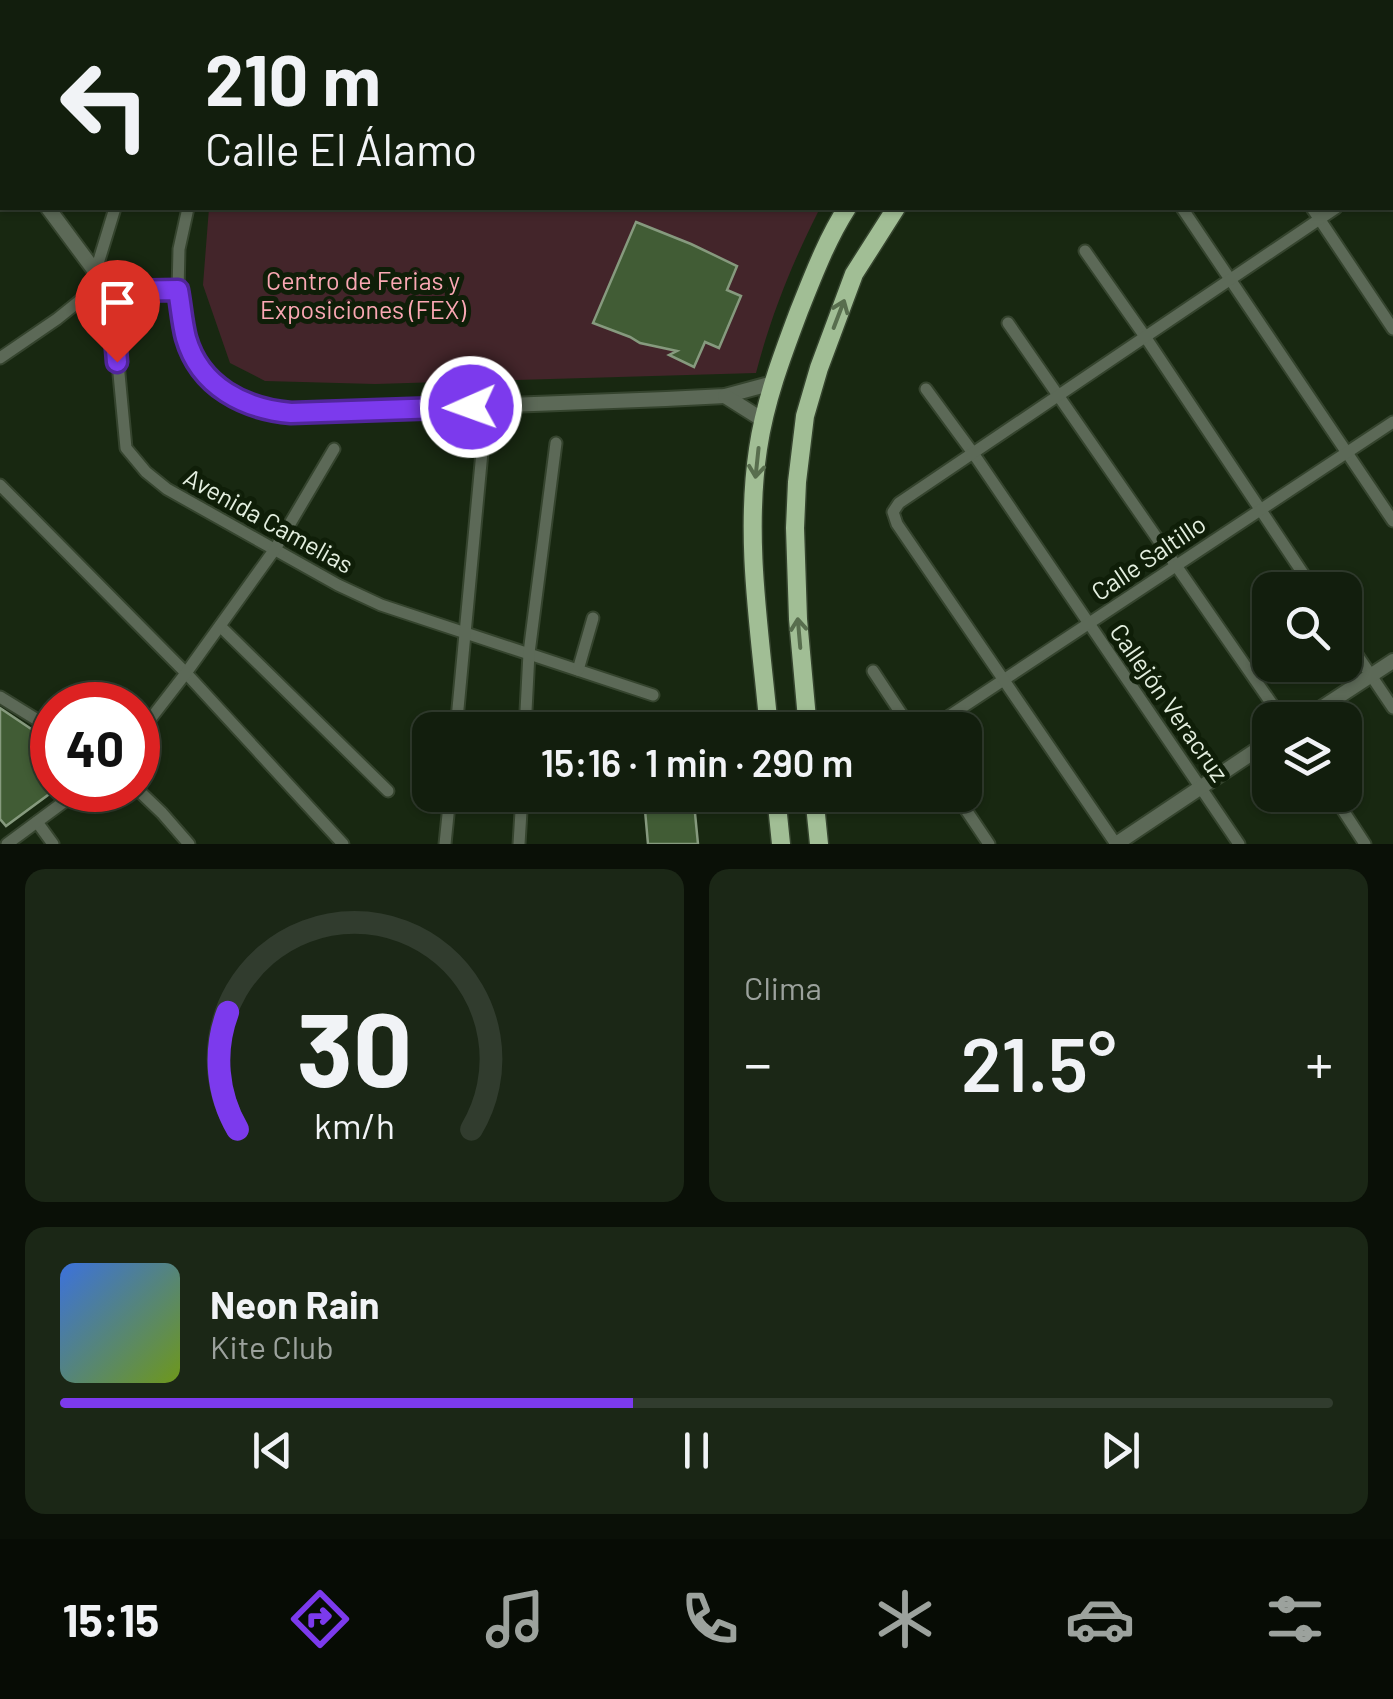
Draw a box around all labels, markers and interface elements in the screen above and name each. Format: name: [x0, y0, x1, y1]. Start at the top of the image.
text: 210 m: [205, 36, 381, 120]
icon: left: [40, 40, 170, 170]
text: Calle El Álamo: [205, 121, 477, 175]
pin: [75, 260, 160, 363]
park label: Centro de Ferias y Exposiciones (FEX): [260, 265, 467, 324]
icon: arrive: [90, 275, 145, 330]
one-way arrow: [832, 300, 850, 330]
position arrow: [419, 355, 523, 459]
one-way arrow: [747, 446, 766, 478]
street label: Avenida Camelias: [179, 461, 359, 579]
street label: Calle Saltillo: [1085, 508, 1211, 606]
map controls: [1252, 572, 1362, 812]
button: search: [1252, 572, 1362, 682]
one-way arrow: [790, 617, 809, 649]
street label: Callejón Veracruz: [1104, 617, 1236, 787]
speed limit sign: 40: [30, 682, 160, 812]
button: layers: [1252, 702, 1362, 812]
text: 15:16 · 1 min · 290 m: [541, 739, 853, 785]
text: Clima: [744, 968, 822, 1006]
text: 30: [297, 983, 412, 1108]
text: 21.5°: [961, 1017, 1116, 1107]
text: −: [744, 1029, 772, 1095]
text: +: [1305, 1029, 1333, 1095]
text: km/h: [314, 1103, 395, 1146]
text: Neon Rain: [210, 1281, 379, 1327]
text: Kite Club: [210, 1327, 334, 1365]
icon: previous: [245, 1423, 300, 1478]
icon: pause: [669, 1423, 724, 1478]
icon: next: [1093, 1423, 1148, 1478]
icon: directions: [285, 1584, 355, 1654]
icon: music: [480, 1584, 550, 1654]
icon: phone: [675, 1584, 745, 1654]
icon: climate: [870, 1584, 940, 1654]
icon: car: [1065, 1584, 1135, 1654]
icon: filters: [1260, 1584, 1330, 1654]
text: 15:15: [63, 1592, 159, 1646]

